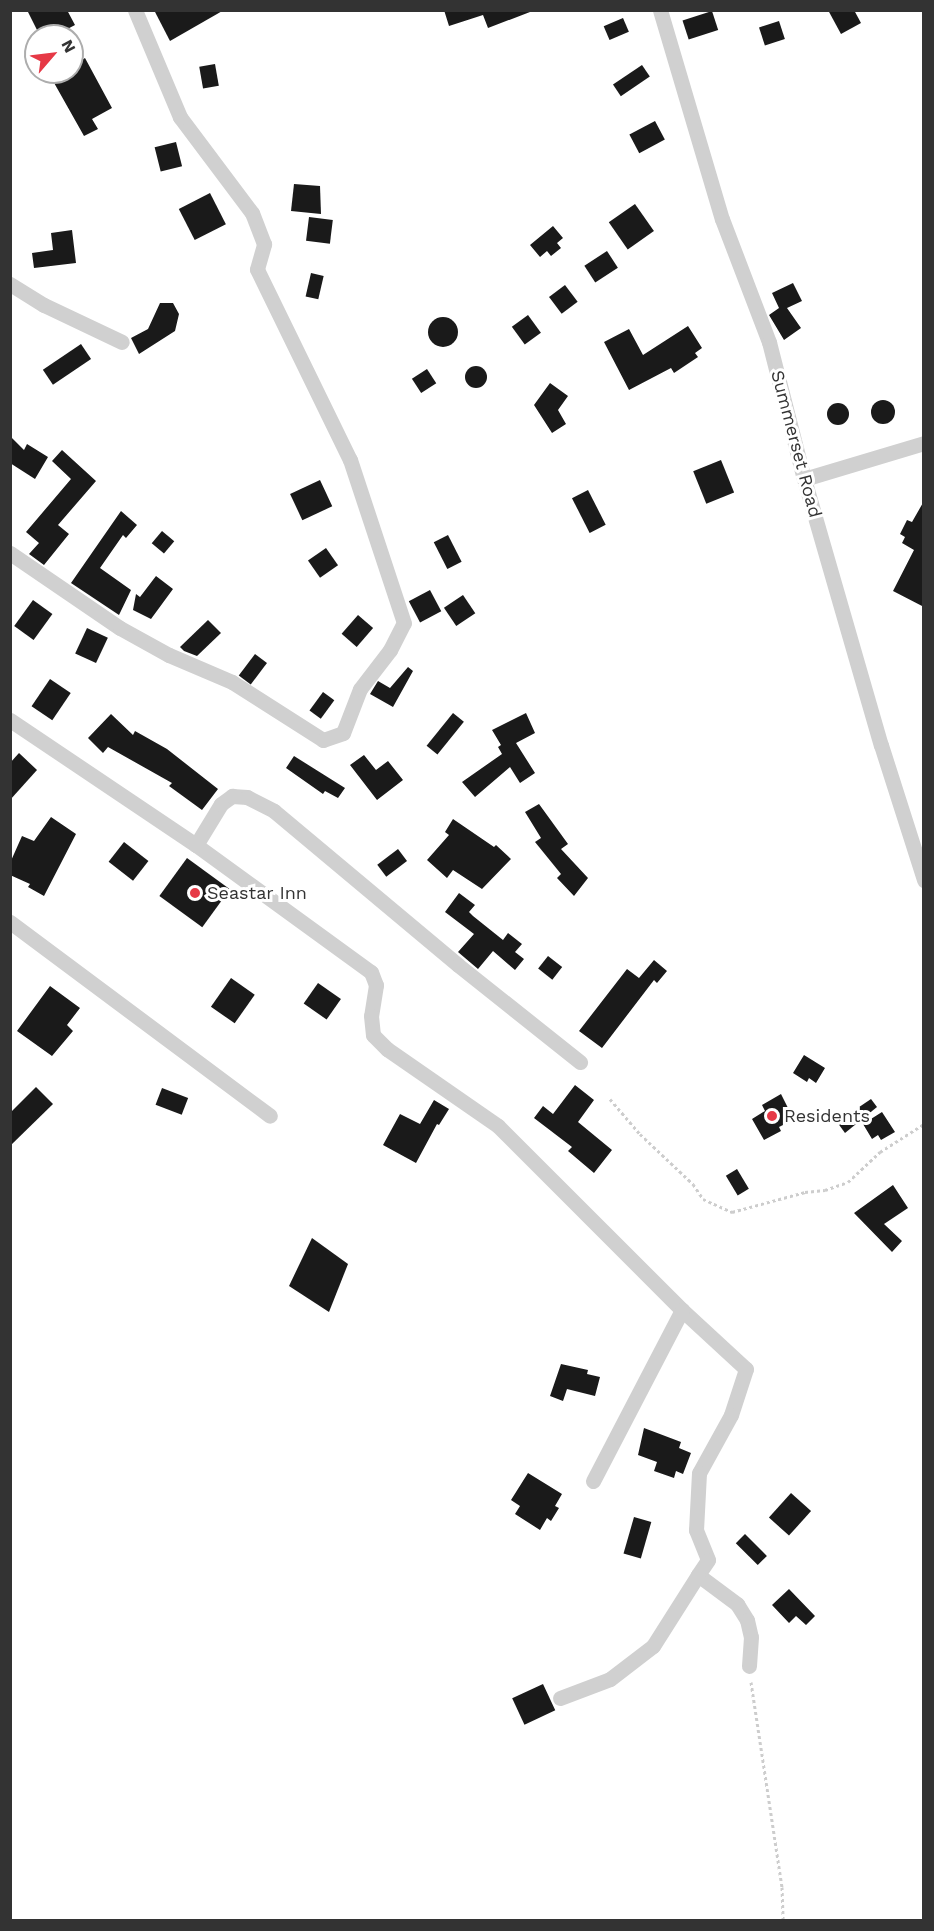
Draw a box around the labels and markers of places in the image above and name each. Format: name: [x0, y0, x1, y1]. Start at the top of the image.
place label: Seastar Inn: [207, 882, 307, 904]
marker: Seastar Inn: [188, 886, 202, 900]
place label: Residents: [784, 1105, 870, 1127]
marker: Residents: [765, 1109, 779, 1123]

